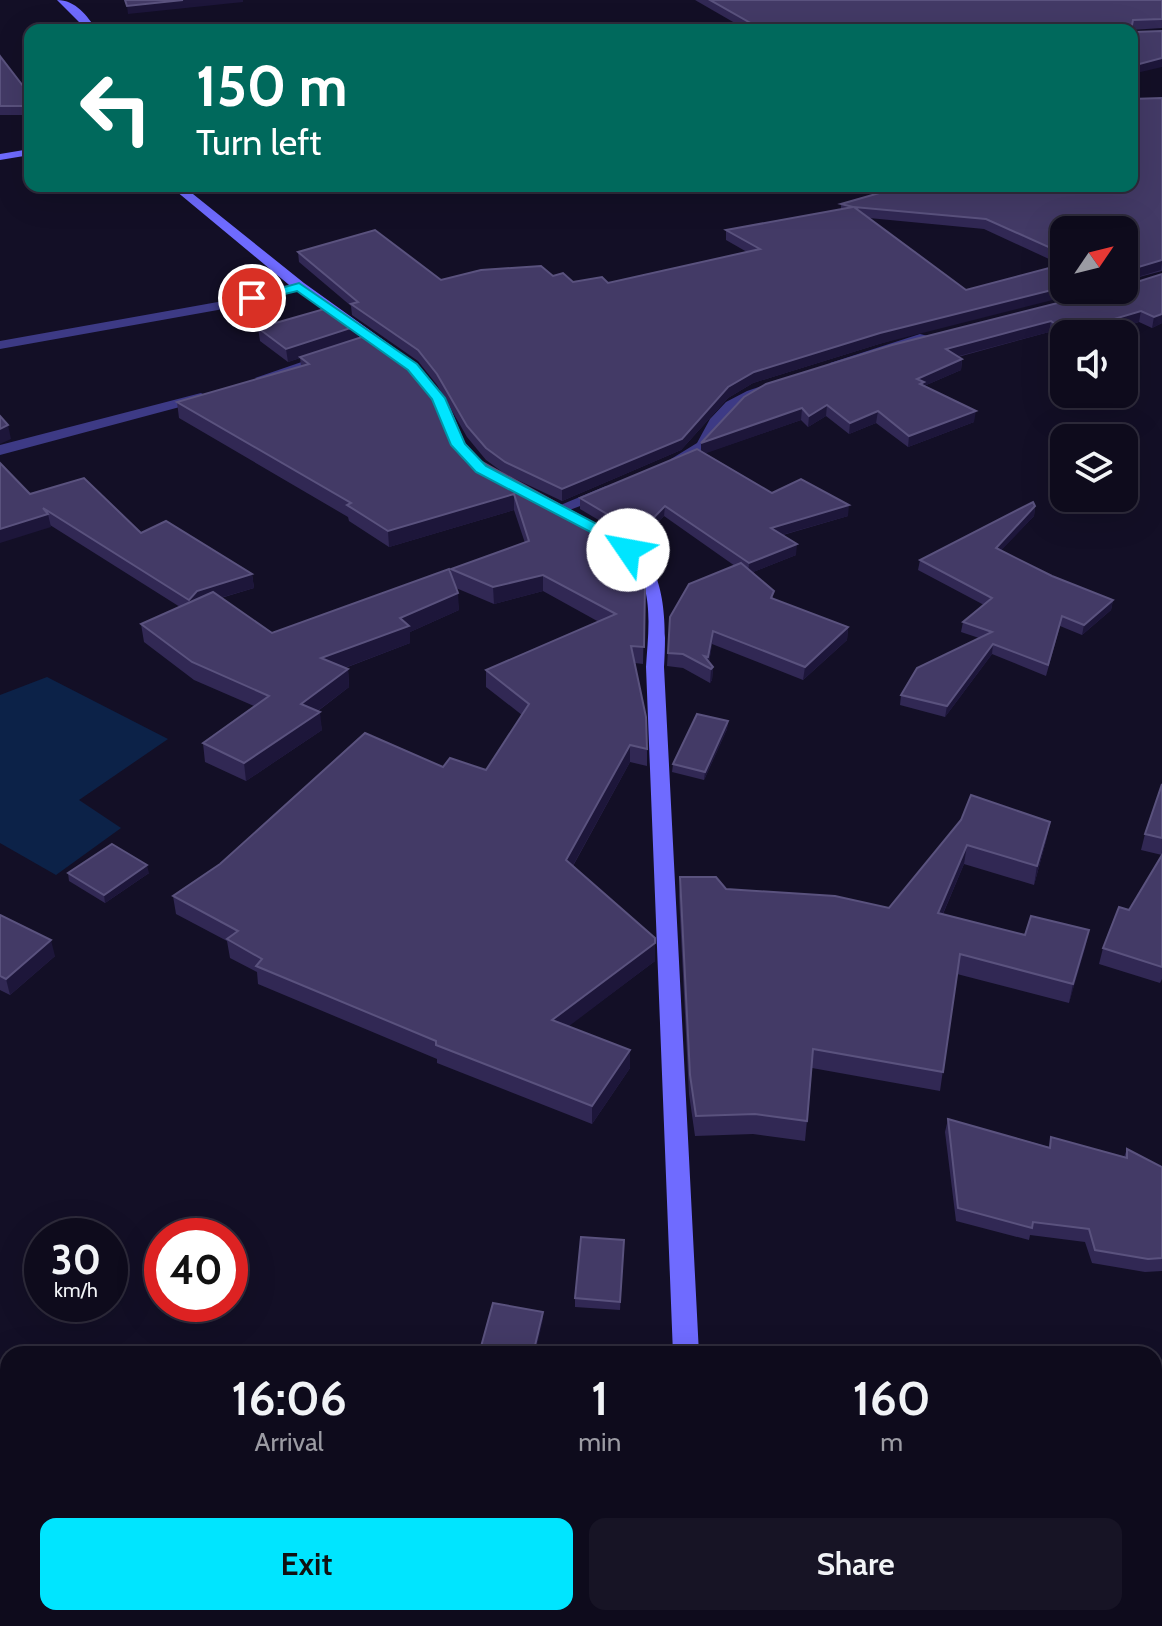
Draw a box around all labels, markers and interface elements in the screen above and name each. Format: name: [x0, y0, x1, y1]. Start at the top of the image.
text: 150 m: [196, 52, 348, 120]
icon: left: [64, 56, 168, 160]
text: Turn left: [196, 120, 321, 164]
north arrow: [1050, 216, 1138, 304]
map controls: [1050, 216, 1138, 512]
pin: [218, 264, 286, 332]
icon: arrive: [230, 276, 274, 320]
button: sound: [1050, 320, 1138, 408]
button: layers: [1050, 424, 1138, 512]
position arrow: [586, 508, 670, 592]
speed limit sign: 40: [144, 1218, 248, 1322]
text: 30: [51, 1235, 101, 1284]
text: km/h: [54, 1278, 98, 1302]
text: 16:06: [232, 1369, 347, 1427]
text: 1: [591, 1369, 608, 1427]
text: 160: [853, 1369, 930, 1427]
text: Arrival: [255, 1426, 324, 1458]
text: min: [578, 1426, 621, 1458]
text: m: [880, 1426, 903, 1458]
button: Exit: [40, 1518, 573, 1610]
button: Share: [589, 1518, 1122, 1610]

